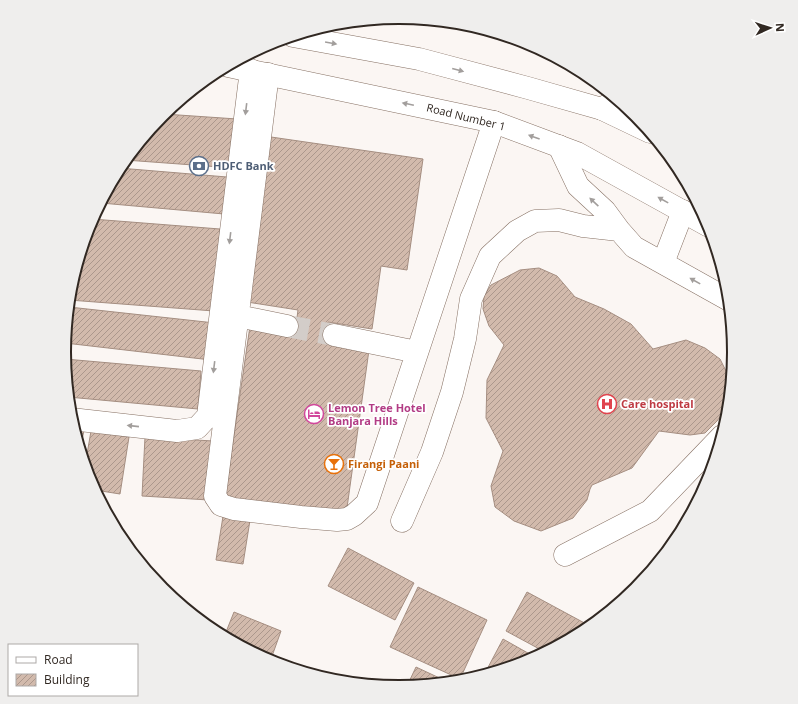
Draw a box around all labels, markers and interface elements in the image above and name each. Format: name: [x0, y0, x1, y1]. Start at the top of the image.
north arrow: [750, 8, 790, 48]
text: N: [773, 23, 788, 32]
one-way arrow: [325, 40, 337, 46]
one-way arrow: [452, 67, 464, 73]
street label: Road Number 1: [425, 99, 507, 134]
one-way arrow: [402, 100, 414, 106]
one-way arrow: [242, 103, 249, 115]
one-way arrow: [527, 133, 539, 139]
bank icon: HDFC Bank: [188, 155, 210, 177]
place label: HDFC Bank: [213, 158, 274, 173]
one-way arrow: [657, 196, 669, 203]
one-way arrow: [589, 197, 599, 206]
one-way arrow: [227, 232, 233, 244]
one-way arrow: [689, 278, 701, 284]
one-way arrow: [211, 361, 217, 373]
hospital icon: Care hospital: [596, 393, 618, 415]
place label: Care hospital: [621, 396, 694, 411]
place label: Lemon Tree Hotel Banjara Hills: [328, 400, 426, 428]
hotel icon: Lemon Tree Hotel Banjara Hills: [303, 403, 325, 425]
one-way arrow: [127, 423, 139, 429]
bar icon: Firangi Paani: [323, 453, 345, 475]
place label: Firangi Paani: [348, 456, 419, 471]
legend: [8, 644, 138, 696]
text: Road: [44, 651, 73, 668]
text: Building: [44, 671, 90, 688]

